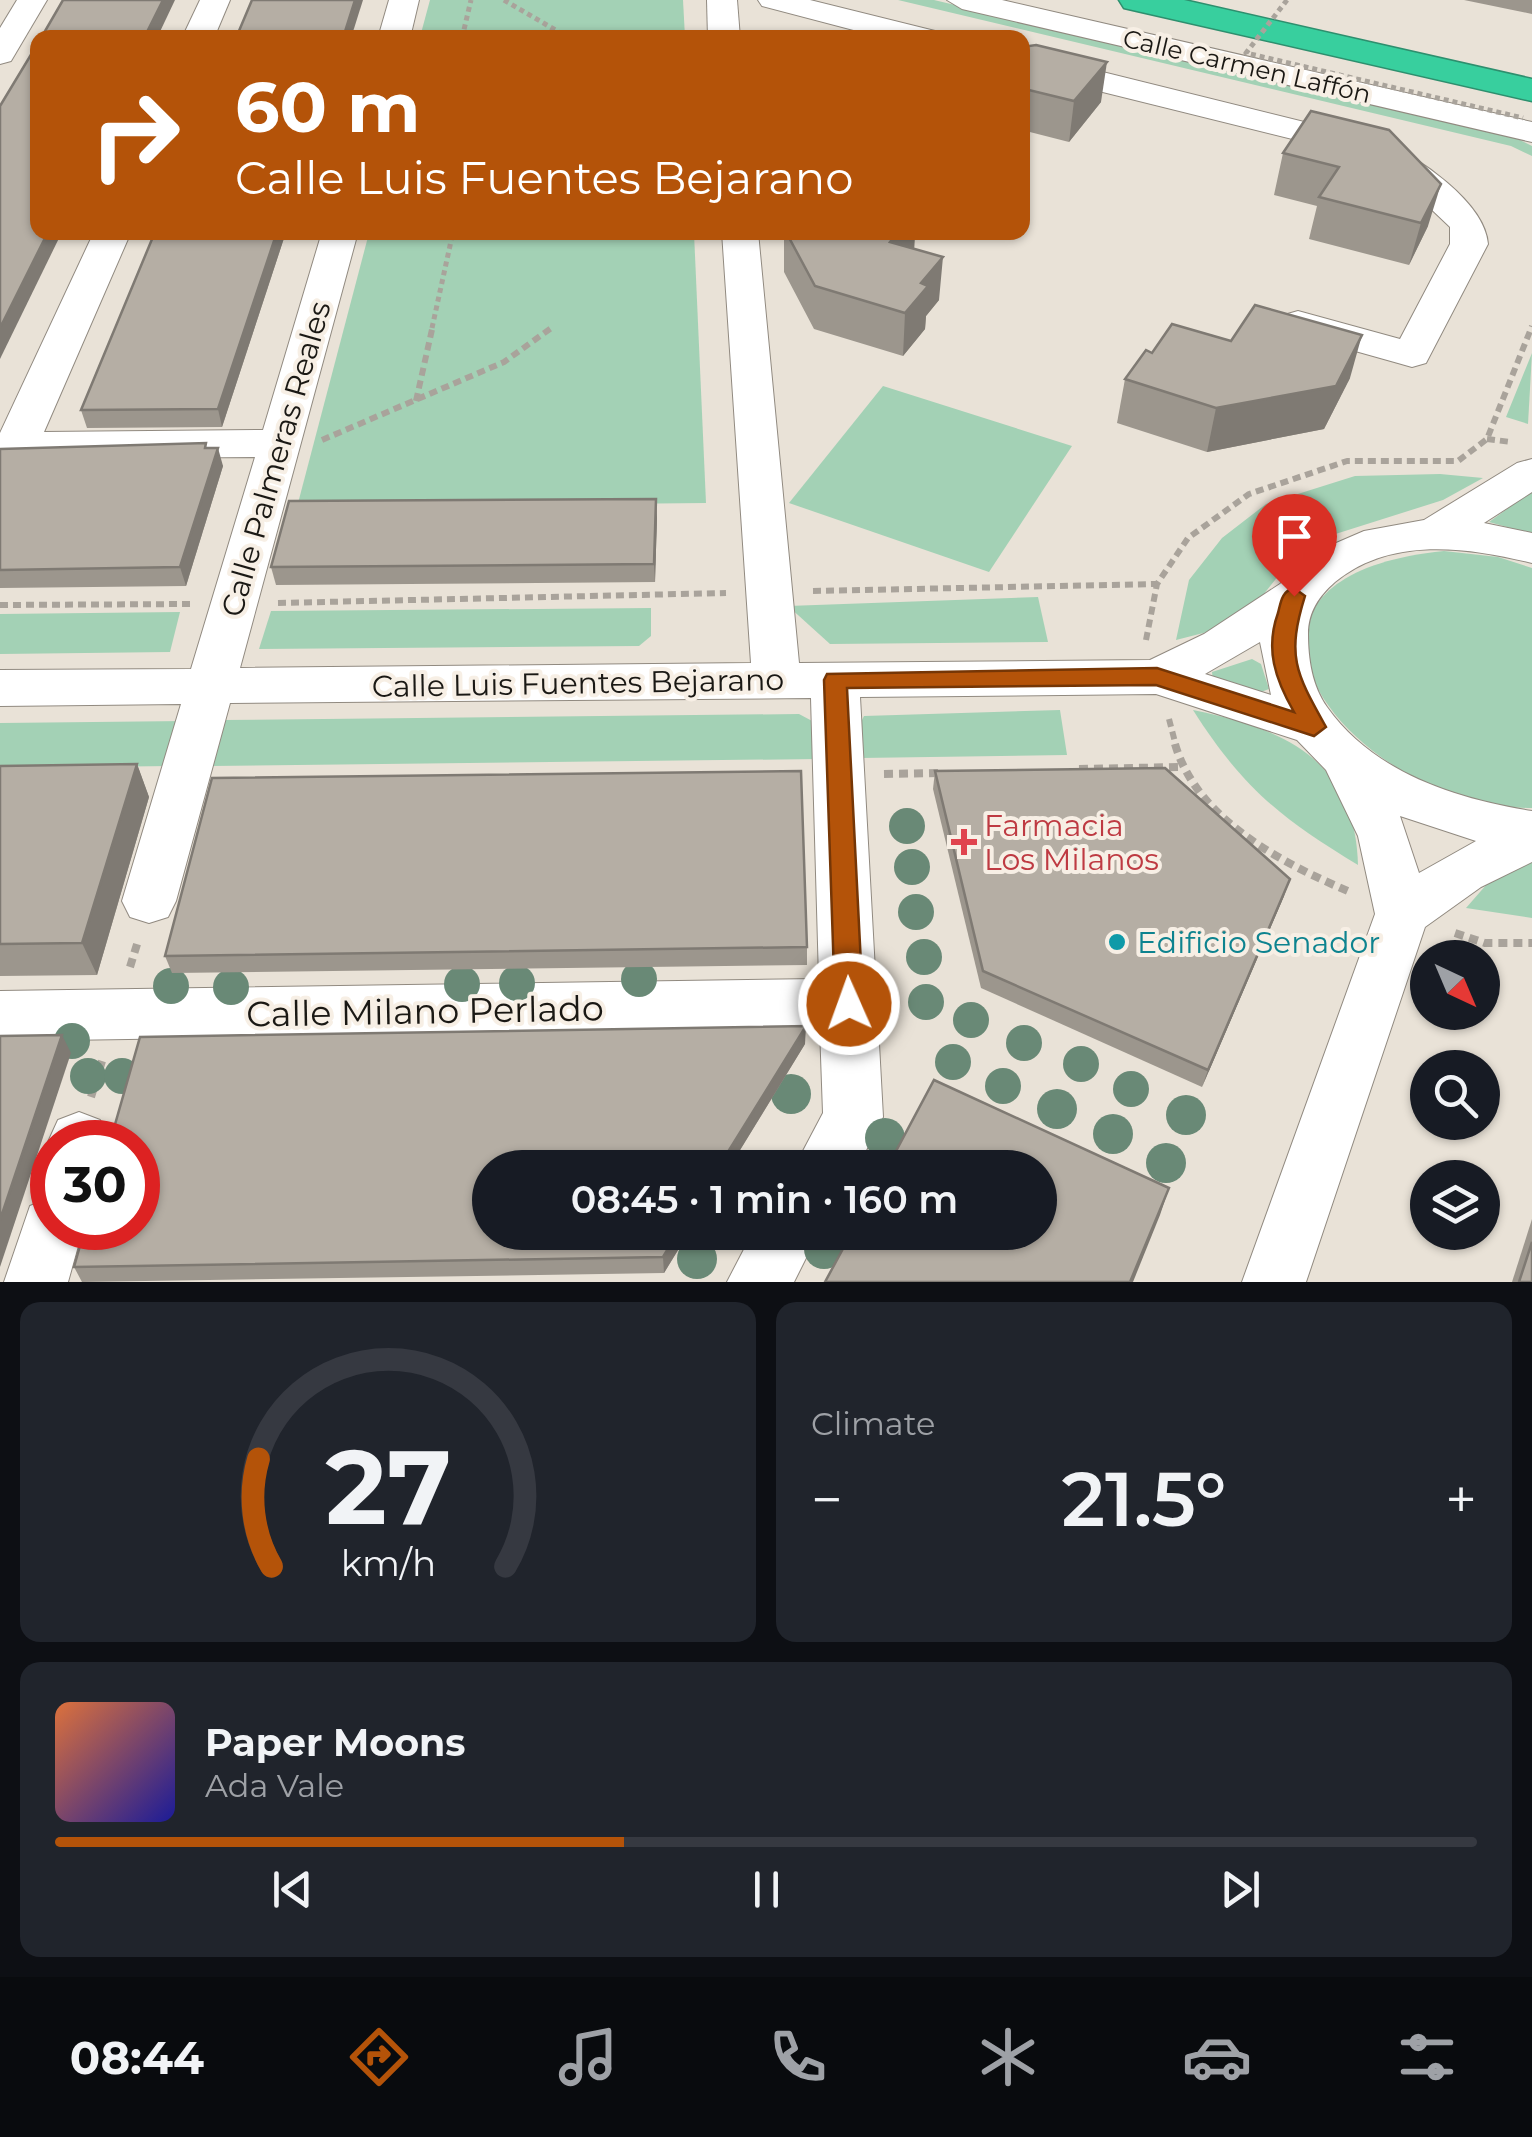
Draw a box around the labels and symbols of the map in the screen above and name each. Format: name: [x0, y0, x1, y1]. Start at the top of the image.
street label: Calle Carmen Laffón: [1120, 23, 1374, 109]
street label: Calle Palmeras Reales: [213, 297, 339, 621]
pin: [1252, 494, 1337, 597]
street label: Calle Luis Fuentes Bejarano: [372, 661, 784, 705]
place label: Farmacia Los Milanos: [984, 807, 1159, 878]
marker: Farmacia Los Milanos: [953, 831, 975, 853]
place label: Edificio Senador: [1137, 924, 1380, 961]
marker: Edificio Senador: [1106, 931, 1128, 953]
north arrow: [1410, 940, 1500, 1030]
position arrow: [797, 952, 901, 1056]
street label: Calle Milano Perlado: [246, 986, 604, 1036]
speed limit sign: 30: [30, 1120, 160, 1250]

